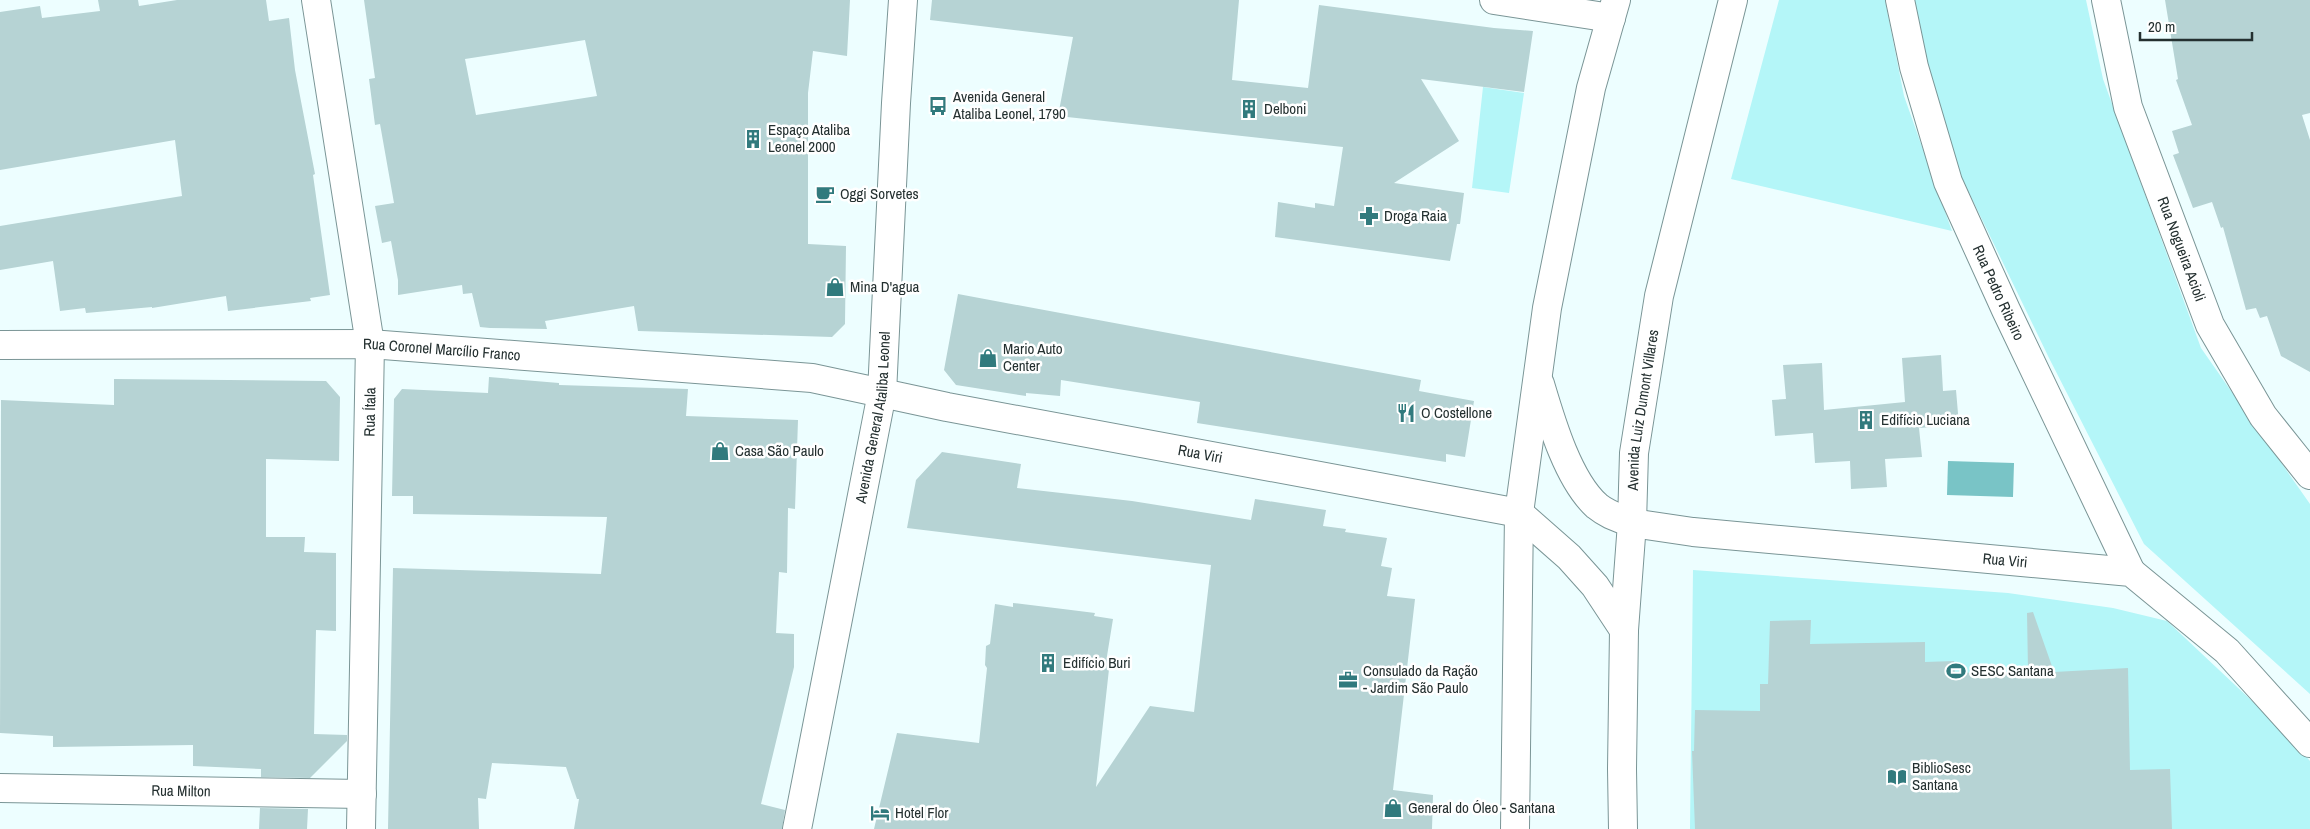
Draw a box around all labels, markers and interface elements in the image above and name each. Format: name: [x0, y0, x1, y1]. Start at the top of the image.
scale bar: [2140, 10, 2252, 42]
text: 20 m: [2148, 16, 2175, 37]
place label: Avenida General Ataliba Leonel, 1790: [952, 86, 1066, 124]
bus stop icon: Avenida General Ataliba Leonel, 1790: [927, 95, 949, 117]
building icon: Delboni: [1238, 98, 1260, 120]
place label: Delboni: [1264, 98, 1306, 119]
place label: Espaço Ataliba Leonel 2000: [768, 119, 850, 157]
building icon: Espaço Ataliba Leonel 2000: [742, 128, 764, 150]
cafe icon: Oggi Sorvetes: [814, 183, 836, 205]
place label: Oggi Sorvetes: [840, 183, 919, 204]
street label: Rua Nogueira Acioli: [2153, 194, 2211, 304]
pharmacy icon: Droga Raia: [1358, 205, 1380, 227]
place label: Droga Raia: [1384, 205, 1447, 226]
street label: Rua Pedro Ribeiro: [1968, 241, 2030, 344]
shop icon: Mina D'agua: [824, 276, 846, 298]
place label: Mina D'agua: [850, 276, 920, 297]
street label: Avenida Luiz Dumont Villares: [1622, 328, 1664, 492]
street label: Avenida General Ataliba Leonel: [850, 331, 895, 506]
street label: Rua Coronel Marcílio Franco: [363, 333, 522, 366]
place label: Mario Auto Center: [1003, 338, 1063, 376]
shop icon: Mario Auto Center: [977, 347, 999, 369]
street label: Rua Ítala: [359, 387, 380, 437]
restaurant icon: O Costellone: [1395, 402, 1417, 424]
place label: O Costellone: [1421, 402, 1492, 423]
building icon: Edifício Luciana: [1855, 409, 1877, 431]
place label: Edifício Luciana: [1881, 409, 1970, 430]
street label: Rua Viri: [1176, 439, 1224, 468]
shop icon: Casa São Paulo: [709, 440, 731, 462]
place label: Casa São Paulo: [735, 440, 824, 461]
street label: Rua Viri: [1982, 547, 2028, 572]
building icon: Edifício Buri: [1037, 652, 1059, 674]
place label: Edifício Buri: [1063, 652, 1131, 673]
place label: Consulado da Ração - Jardim São Paulo: [1363, 660, 1478, 698]
sports icon: SESC Santana: [1945, 660, 1967, 682]
place label: SESC Santana: [1971, 660, 2054, 681]
office icon: Consulado da Ração - Jardim São Paulo: [1337, 669, 1359, 691]
place label: BiblioSesc Santana: [1912, 757, 1971, 795]
library icon: BiblioSesc Santana: [1886, 766, 1908, 788]
street label: Rua Milton: [151, 780, 211, 801]
shop icon: General do Óleo - Santana: [1382, 797, 1404, 819]
place label: General do Óleo - Santana: [1408, 797, 1555, 818]
hotel icon: Hotel Flor: [869, 802, 891, 824]
place label: Hotel Flor: [895, 802, 948, 823]

